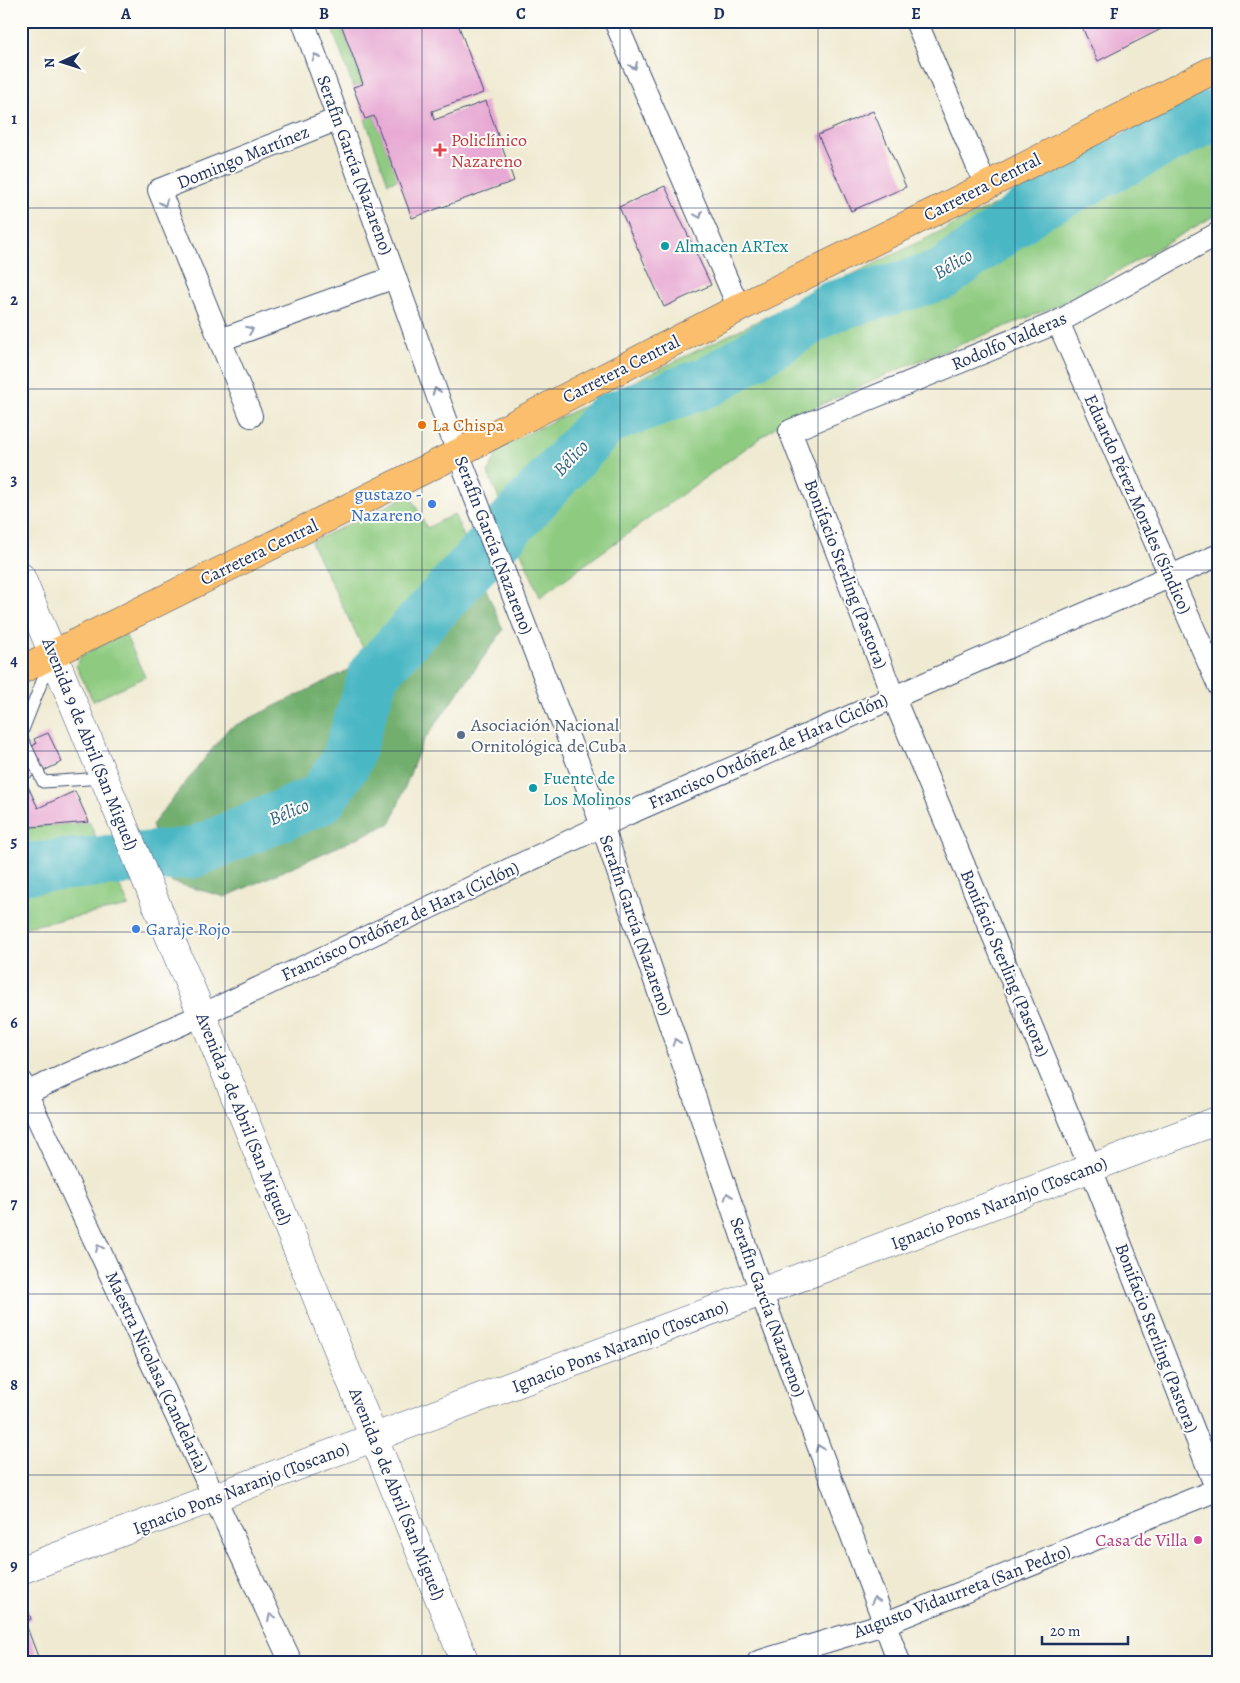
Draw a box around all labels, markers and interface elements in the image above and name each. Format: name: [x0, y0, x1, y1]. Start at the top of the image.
text: A: [120, 3, 132, 25]
text: B: [319, 3, 329, 25]
text: C: [516, 3, 526, 25]
text: D: [713, 3, 725, 25]
text: E: [911, 3, 921, 25]
text: F: [1110, 3, 1119, 25]
north arrow: [38, 38, 88, 88]
one-way arrow: [312, 53, 322, 61]
text: N: [40, 57, 59, 69]
one-way arrow: [628, 61, 638, 70]
street label: Serafín García (Nazareno): [311, 72, 399, 258]
text: 1: [11, 108, 17, 130]
street label: Domingo Martínez: [173, 120, 313, 194]
place label: Policlínico Nazareno: [451, 128, 527, 173]
marker: Policlínico Nazareno: [433, 143, 447, 157]
street label: Carretera Central: [919, 147, 1045, 227]
one-way arrow: [158, 198, 168, 206]
one-way arrow: [692, 210, 703, 219]
place label: Almacen ARTex: [674, 234, 789, 258]
marker: Almacen ARTex: [659, 240, 671, 252]
water label: Bélico: [929, 242, 978, 286]
text: 2: [10, 289, 18, 311]
street label: Rodolfo Valderas: [948, 306, 1070, 376]
one-way arrow: [245, 326, 253, 336]
street label: Carretera Central: [558, 329, 684, 409]
one-way arrow: [432, 387, 442, 395]
street label: Eduardo Pérez Morales (Síndico): [1079, 390, 1197, 618]
place label: La Chispa: [432, 413, 505, 437]
marker: La Chispa: [416, 419, 428, 431]
water label: Bélico: [547, 434, 595, 482]
street label: Serafín García (Nazareno): [449, 452, 539, 638]
text: 3: [11, 469, 18, 491]
street label: Bonifacio Sterling (Pastora): [799, 476, 893, 672]
place label: gustazo - Nazareno: [351, 482, 422, 527]
marker: gustazo - Nazareno: [426, 498, 438, 510]
street label: Carretera Central: [196, 513, 322, 591]
street label: Avenida 9 de Abril (San Miguel): [36, 633, 144, 854]
text: 4: [10, 650, 18, 672]
street label: Francisco Ordóñez de Hara (Ciclón): [644, 687, 892, 815]
place label: Asociación Nacional Ornitológica de Cuba: [470, 713, 627, 758]
marker: Asociación Nacional Ornitológica de Cuba: [455, 729, 467, 741]
place label: Fuente de Los Molinos: [543, 766, 631, 811]
marker: Fuente de Los Molinos: [527, 782, 539, 794]
water label: Bélico: [265, 792, 313, 832]
text: 5: [11, 831, 18, 853]
street label: Serafín García (Nazareno): [594, 831, 678, 1019]
street label: Francisco Ordóñez de Hara (Ciclón): [277, 855, 523, 987]
street label: Bonifacio Sterling (Pastora): [955, 866, 1055, 1060]
place label: Garaje Rojo: [146, 917, 230, 941]
marker: Garaje Rojo: [130, 923, 142, 935]
street label: Avenida 9 de Abril (San Miguel): [190, 1008, 298, 1229]
text: 6: [10, 1012, 18, 1034]
one-way arrow: [672, 1038, 682, 1047]
street label: Ignacio Pons Naranjo (Toscano): [887, 1151, 1111, 1255]
one-way arrow: [724, 1192, 734, 1200]
text: 7: [11, 1193, 18, 1215]
street label: Serafín García (Nazareno): [724, 1214, 812, 1400]
street label: Bonifacio Sterling (Pastora): [1110, 1240, 1204, 1436]
one-way arrow: [95, 1244, 105, 1253]
street label: Maestra Nicolasa (Candelaria): [100, 1267, 214, 1477]
street label: Ignacio Pons Naranjo (Toscano): [508, 1294, 732, 1398]
text: 8: [10, 1374, 18, 1396]
street label: Avenida 9 de Abril (San Miguel): [343, 1383, 451, 1604]
street label: Ignacio Pons Naranjo (Toscano): [129, 1436, 353, 1540]
one-way arrow: [815, 1444, 825, 1452]
place label: Casa de Villa: [1095, 1528, 1189, 1552]
marker: Casa de Villa: [1192, 1534, 1204, 1546]
street label: Augusto Vidaurreta (San Pedro): [849, 1539, 1074, 1644]
text: 9: [10, 1555, 18, 1577]
one-way arrow: [871, 1596, 881, 1605]
one-way arrow: [266, 1613, 277, 1622]
scale bar: [1042, 1613, 1129, 1645]
text: 20 m: [1050, 1621, 1081, 1641]

